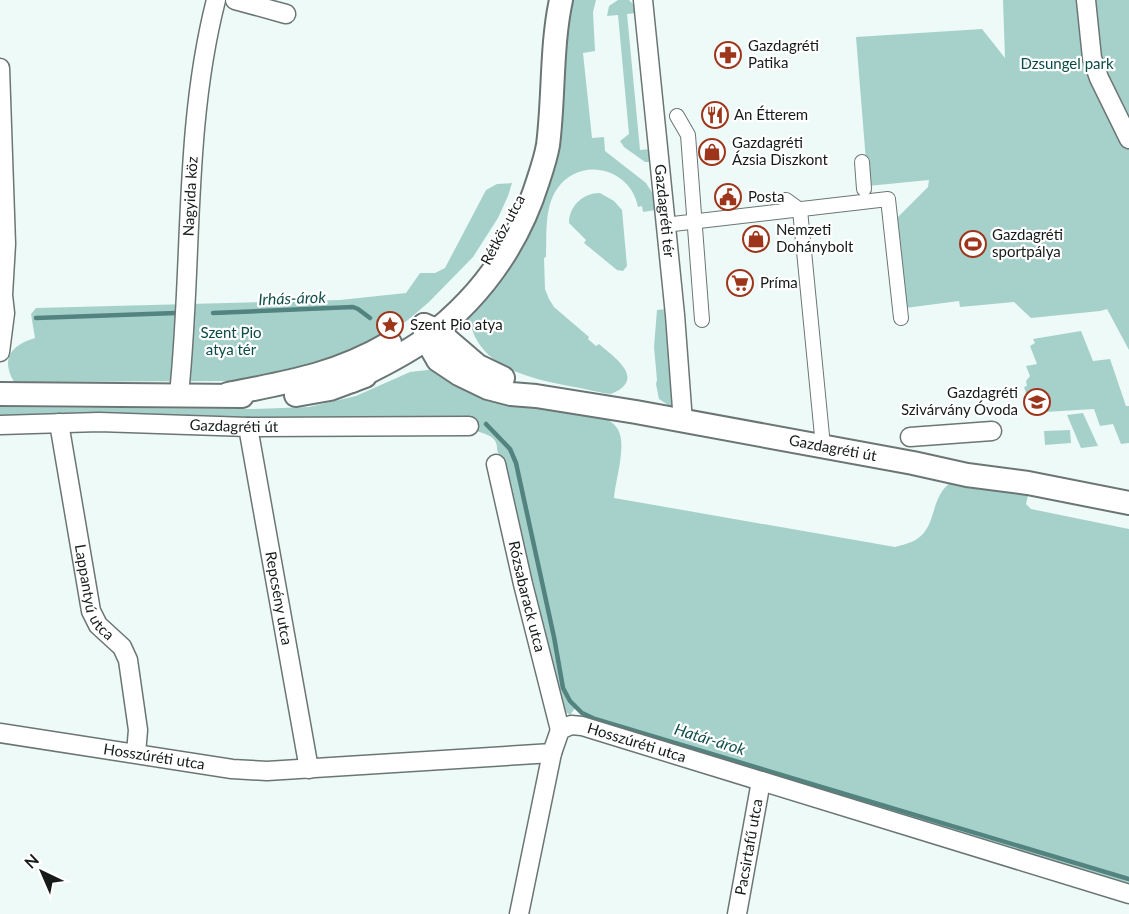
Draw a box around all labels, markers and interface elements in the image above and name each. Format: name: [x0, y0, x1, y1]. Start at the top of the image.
place label: Gazdagréti Patika: [748, 36, 819, 71]
pharmacy icon: Gazdagréti Patika: [713, 40, 743, 70]
park label: Dzsungel park: [1020, 54, 1114, 72]
restaurant icon: An Étterem: [700, 100, 730, 130]
place label: An Étterem: [734, 105, 808, 123]
place label: Gazdagréti Ázsia Diszkont: [732, 133, 828, 168]
shop icon: Gazdagréti Ázsia Diszkont: [697, 137, 727, 167]
street label: Nagyida köz: [179, 156, 201, 237]
street label: Gazdagréti tér: [652, 163, 679, 259]
public building icon: Posta: [713, 182, 743, 212]
place label: Posta: [748, 187, 784, 205]
street label: Rétköz utca: [476, 191, 528, 268]
place label: Nemzeti Dohánybolt: [776, 220, 854, 255]
shop icon: Nemzeti Dohánybolt: [741, 224, 771, 254]
place label: Gazdagréti sportpálya: [992, 225, 1063, 260]
sports icon: Gazdagréti sportpálya: [958, 229, 988, 259]
supermarket icon: Príma: [725, 268, 755, 298]
place label: Príma: [760, 273, 798, 291]
water label: Irhás-árok: [258, 287, 326, 308]
place icon: Szent Pio atya: [375, 310, 405, 340]
place label: Szent Pio atya: [410, 315, 503, 333]
park label: Szent Pio atya tér: [201, 323, 262, 358]
place label: Gazdagréti Szivárvány Óvoda: [901, 383, 1018, 418]
school or university icon: Gazdagréti Szivárvány Óvoda: [1022, 387, 1052, 417]
street label: Gazdagréti út: [189, 415, 279, 435]
street label: Gazdagréti út: [788, 430, 879, 464]
street label: Rózsabarack utca: [506, 539, 550, 654]
street label: Lappantyú utca: [72, 543, 118, 643]
street label: Repcsény utca: [262, 550, 297, 646]
street label: Hosszúréti utca: [585, 718, 688, 765]
water label: Határ-árok: [672, 719, 748, 758]
street label: Hosszúréti utca: [102, 739, 206, 773]
street label: Pacsirtafű utca: [731, 797, 766, 897]
north arrow: [12, 842, 72, 902]
text: N: [20, 850, 42, 872]

